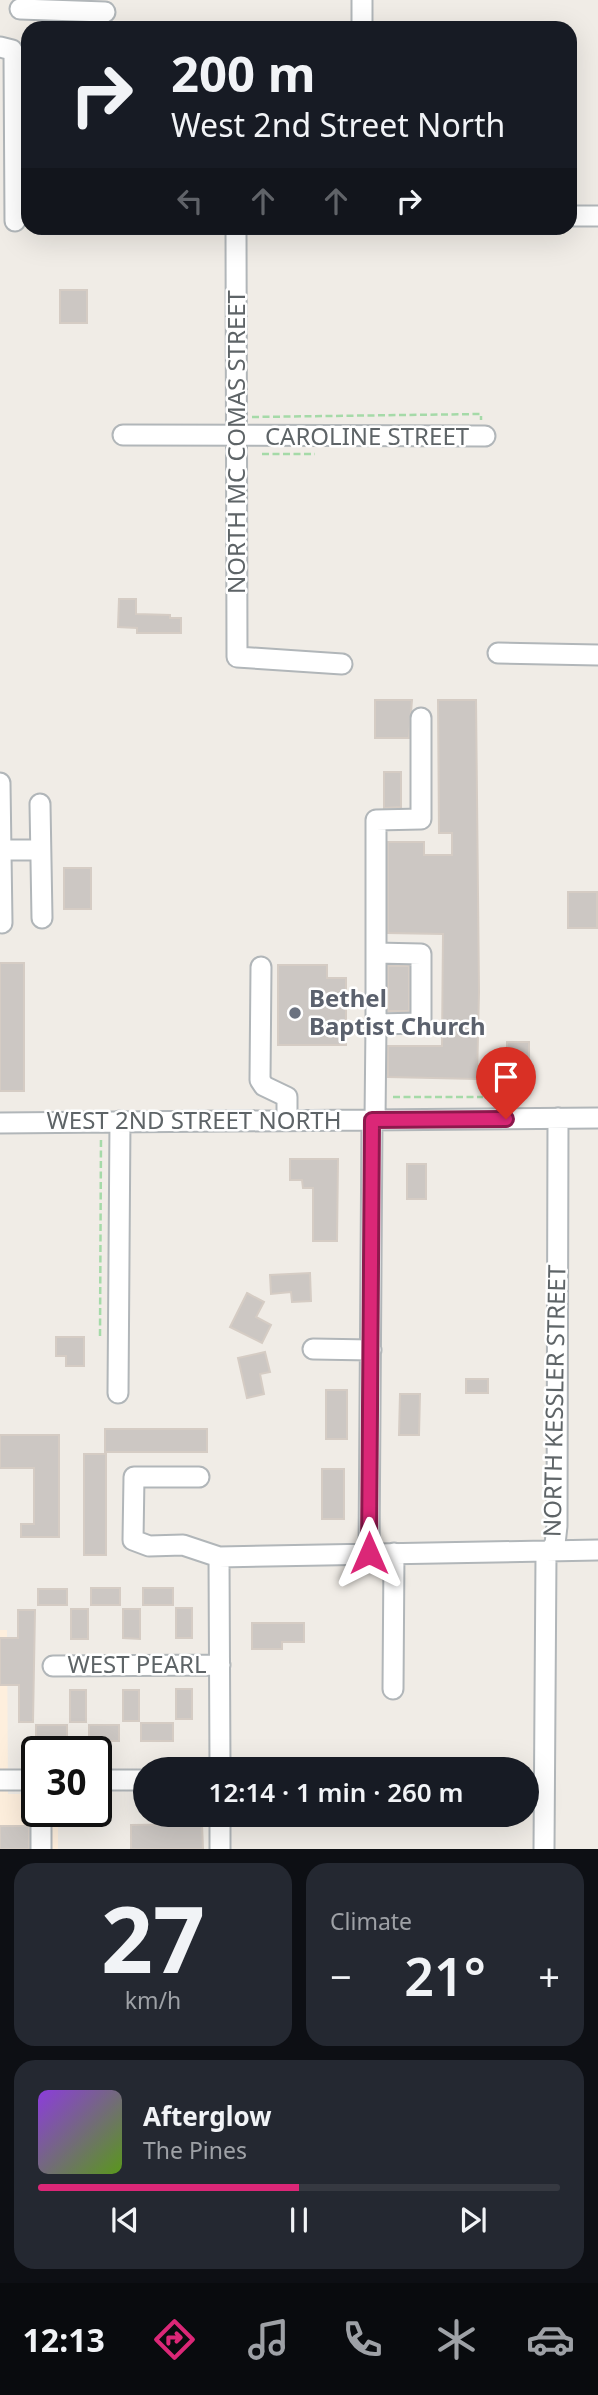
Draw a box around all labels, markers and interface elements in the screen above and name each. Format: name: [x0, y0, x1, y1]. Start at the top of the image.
text: 200 m: [171, 40, 316, 106]
icon: right: [56, 49, 147, 140]
text: West 2nd Street North: [171, 103, 505, 146]
icon: left: [171, 182, 209, 220]
icon: ahead: [244, 182, 282, 220]
icon: ahead: [317, 182, 355, 220]
icon: right: [390, 182, 428, 220]
street label: NORTH MC COMAS STREET: [219, 289, 252, 594]
street label: CAROLINE STREET: [265, 419, 470, 452]
place label: Bethel Baptist Church: [309, 981, 486, 1042]
marker: Bethel Baptist Church: [287, 1005, 303, 1021]
pin: [476, 1047, 536, 1119]
icon: arrive: [487, 1058, 525, 1096]
street label: WEST 2ND STREET NORTH: [47, 1103, 341, 1136]
street label: NORTH KESSLER STREET: [535, 1264, 572, 1537]
position arrow: [332, 1516, 406, 1590]
street label: WEST PEARL: [67, 1647, 207, 1680]
speed limit sign: 30: [21, 1736, 112, 1827]
text: 12:14 · 1 min · 260 m: [209, 1774, 463, 1810]
text: 27: [101, 1876, 205, 2000]
text: Climate: [330, 1905, 412, 1937]
text: 21°: [404, 1940, 486, 2011]
text: −: [330, 1950, 352, 2002]
text: +: [538, 1950, 560, 2002]
text: km/h: [125, 1984, 181, 2016]
text: Afterglow: [143, 2098, 271, 2134]
text: The Pines: [143, 2134, 247, 2166]
icon: previous: [106, 2201, 144, 2239]
icon: pause: [280, 2201, 318, 2239]
icon: next: [454, 2201, 492, 2239]
icon: directions: [150, 2315, 199, 2364]
icon: music: [244, 2315, 293, 2364]
icon: phone: [338, 2315, 387, 2364]
icon: climate: [432, 2315, 481, 2364]
icon: car: [526, 2315, 575, 2364]
text: 12:13: [23, 2318, 105, 2361]

